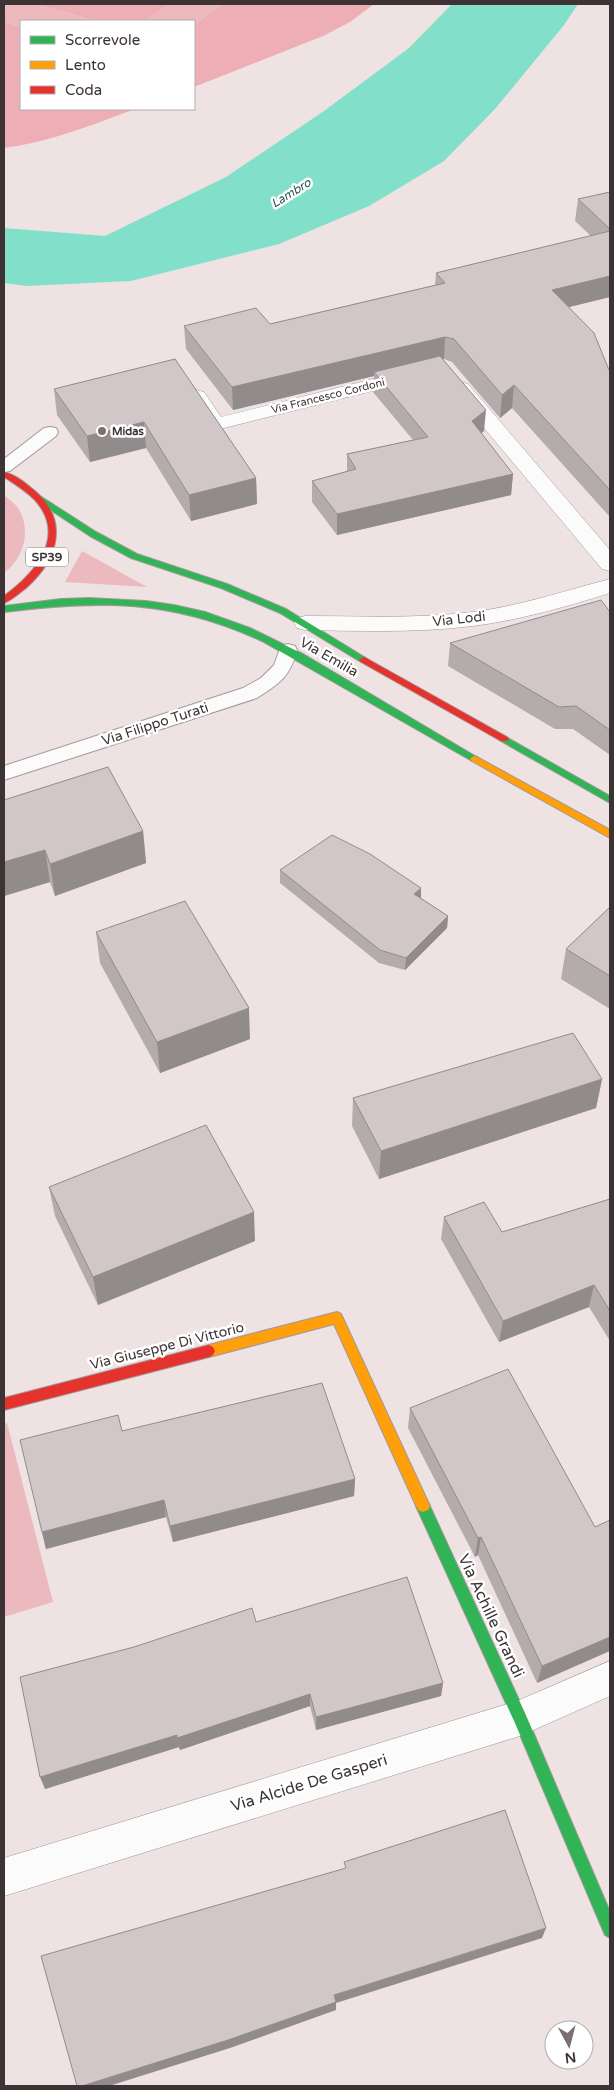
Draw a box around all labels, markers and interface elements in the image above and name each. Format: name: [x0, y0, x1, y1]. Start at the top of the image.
legend: [20, 20, 195, 110]
text: Scorrevole: [65, 31, 140, 49]
text: Lento: [65, 56, 106, 74]
text: Coda: [65, 81, 102, 99]
water label: Lambro: [269, 175, 314, 211]
street label: Via Francesco Cordoni: [270, 376, 386, 416]
marker: Midas: [96, 425, 108, 437]
place label: Midas: [112, 425, 144, 438]
road number: SP39: [26, 548, 68, 566]
street label: Via Lodi: [432, 608, 486, 630]
street label: Via Emilia: [297, 633, 361, 681]
street label: Via Filippo Turati: [99, 699, 211, 749]
street label: Via Giuseppe Di Vittorio: [88, 1319, 246, 1373]
street label: Via Achille Grandi: [454, 1551, 528, 1681]
street label: Via Alcide De Gasperi: [228, 1750, 390, 1816]
north arrow: [544, 2020, 594, 2070]
text: N: [564, 2048, 577, 2067]

